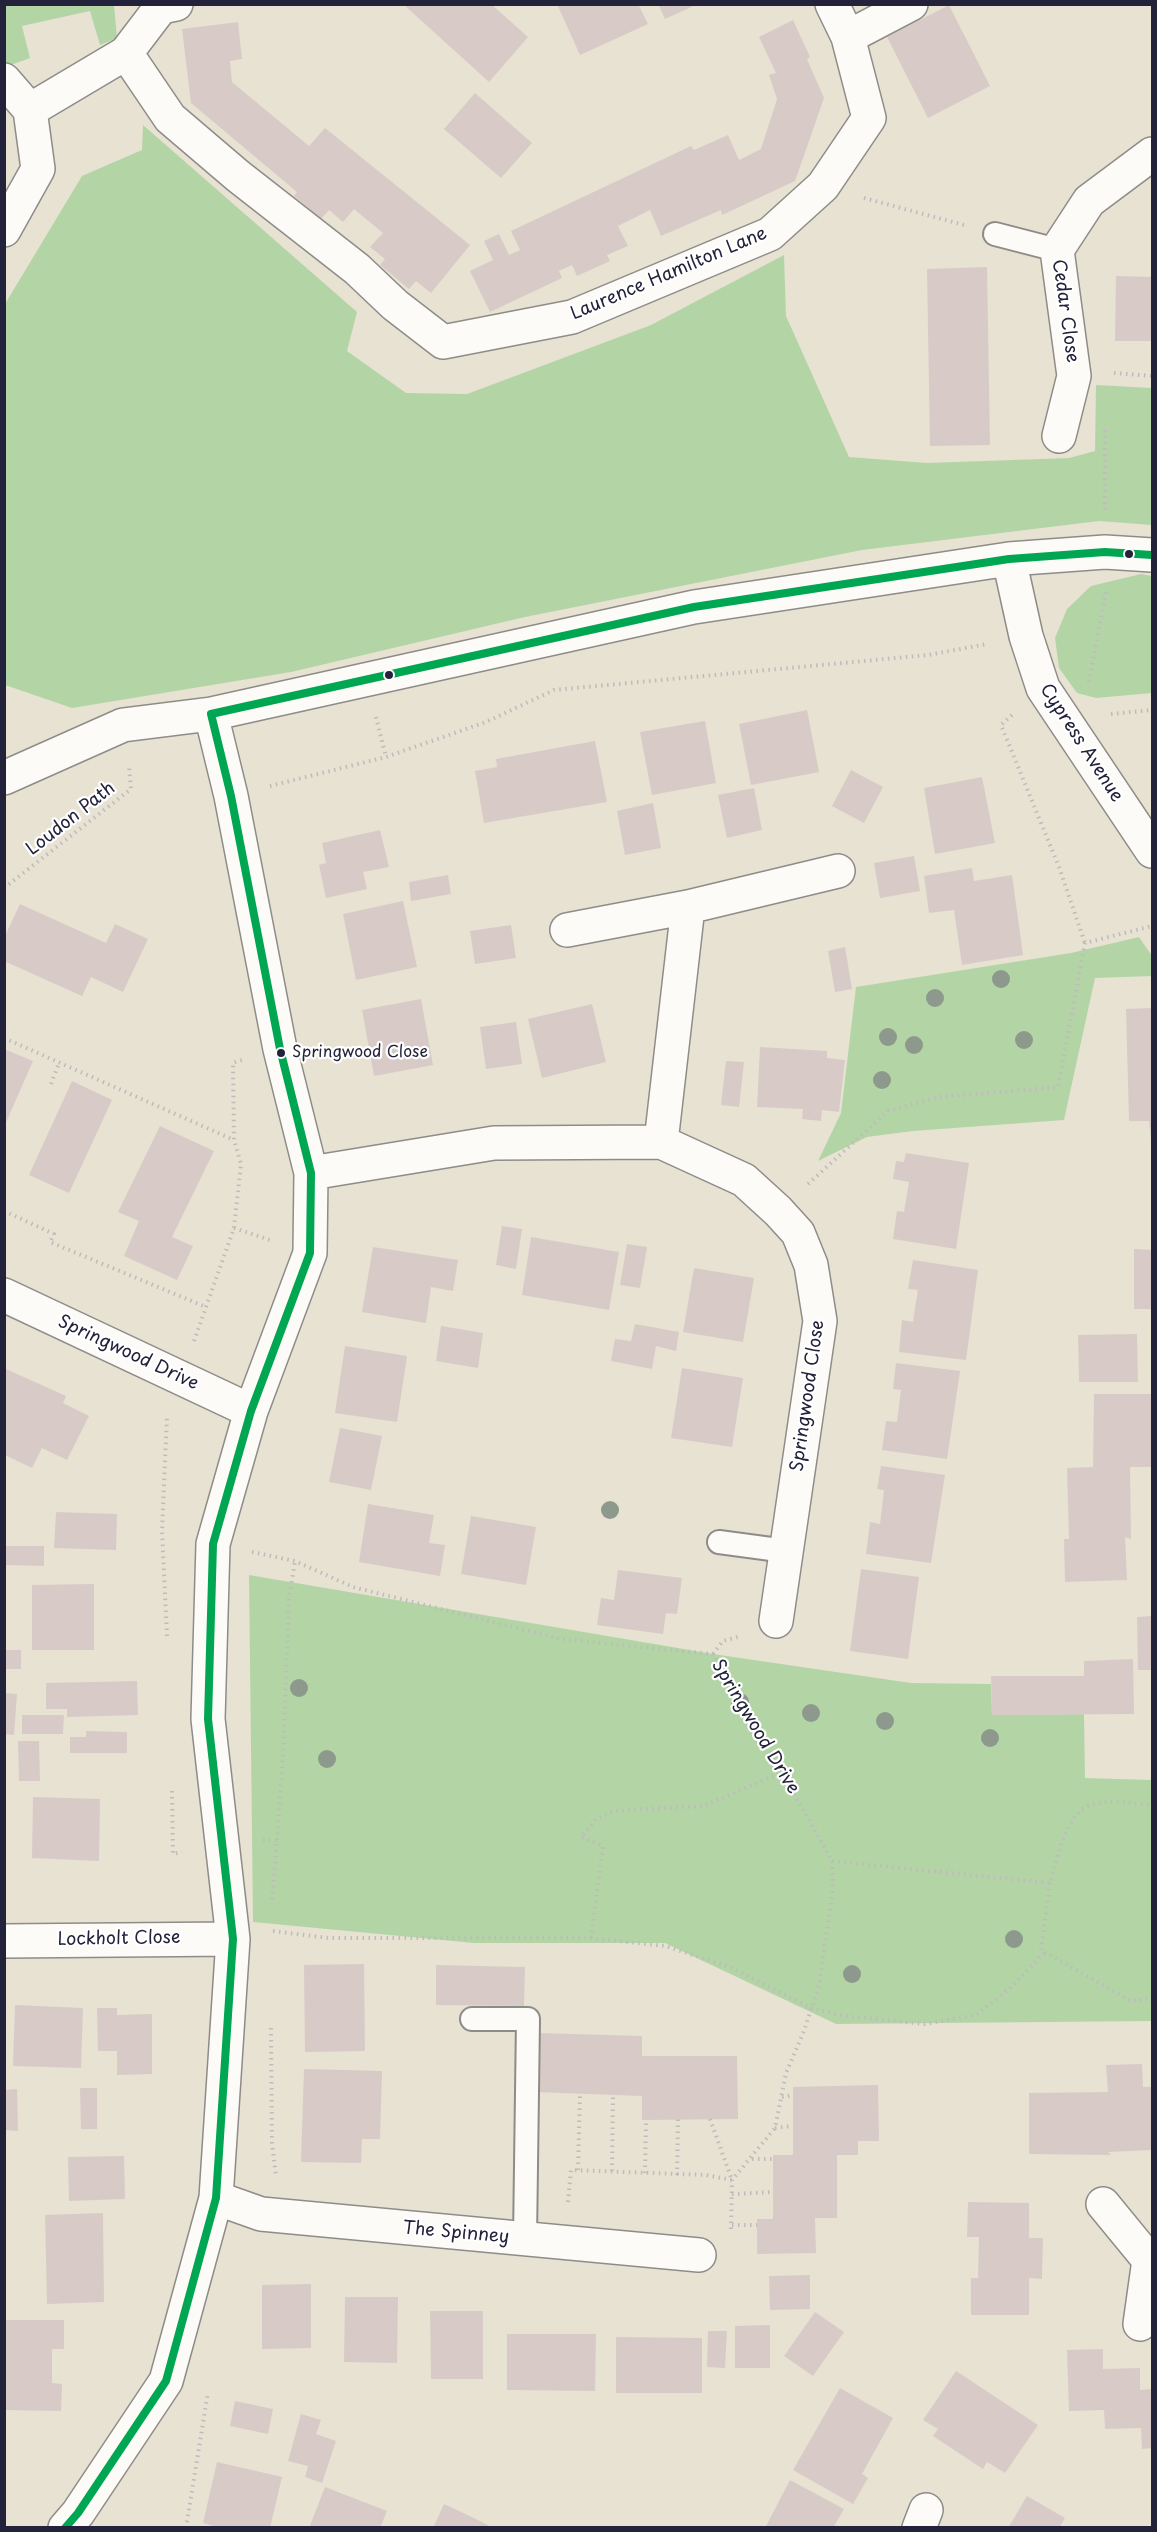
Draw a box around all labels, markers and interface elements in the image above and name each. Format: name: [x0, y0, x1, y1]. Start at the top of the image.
street label: Laurence Hamilton Lane: [568, 223, 770, 325]
street label: Cedar Close: [1047, 258, 1083, 364]
unlabelled marker: [1123, 548, 1135, 560]
unlabelled marker: [383, 669, 395, 681]
street label: Cypress Avenue: [1035, 680, 1127, 806]
street label: Loudon Path: [22, 778, 120, 860]
place label: Springwood Close: [292, 1043, 428, 1063]
marker: Springwood Close: [275, 1047, 287, 1059]
street label: Springwood Drive: [54, 1311, 202, 1395]
street label: Springwood Close: [787, 1319, 829, 1473]
street label: Springwood Drive: [706, 1656, 804, 1798]
street label: Lockholt Close: [57, 1927, 181, 1951]
street label: The Spinney: [402, 2218, 510, 2248]

